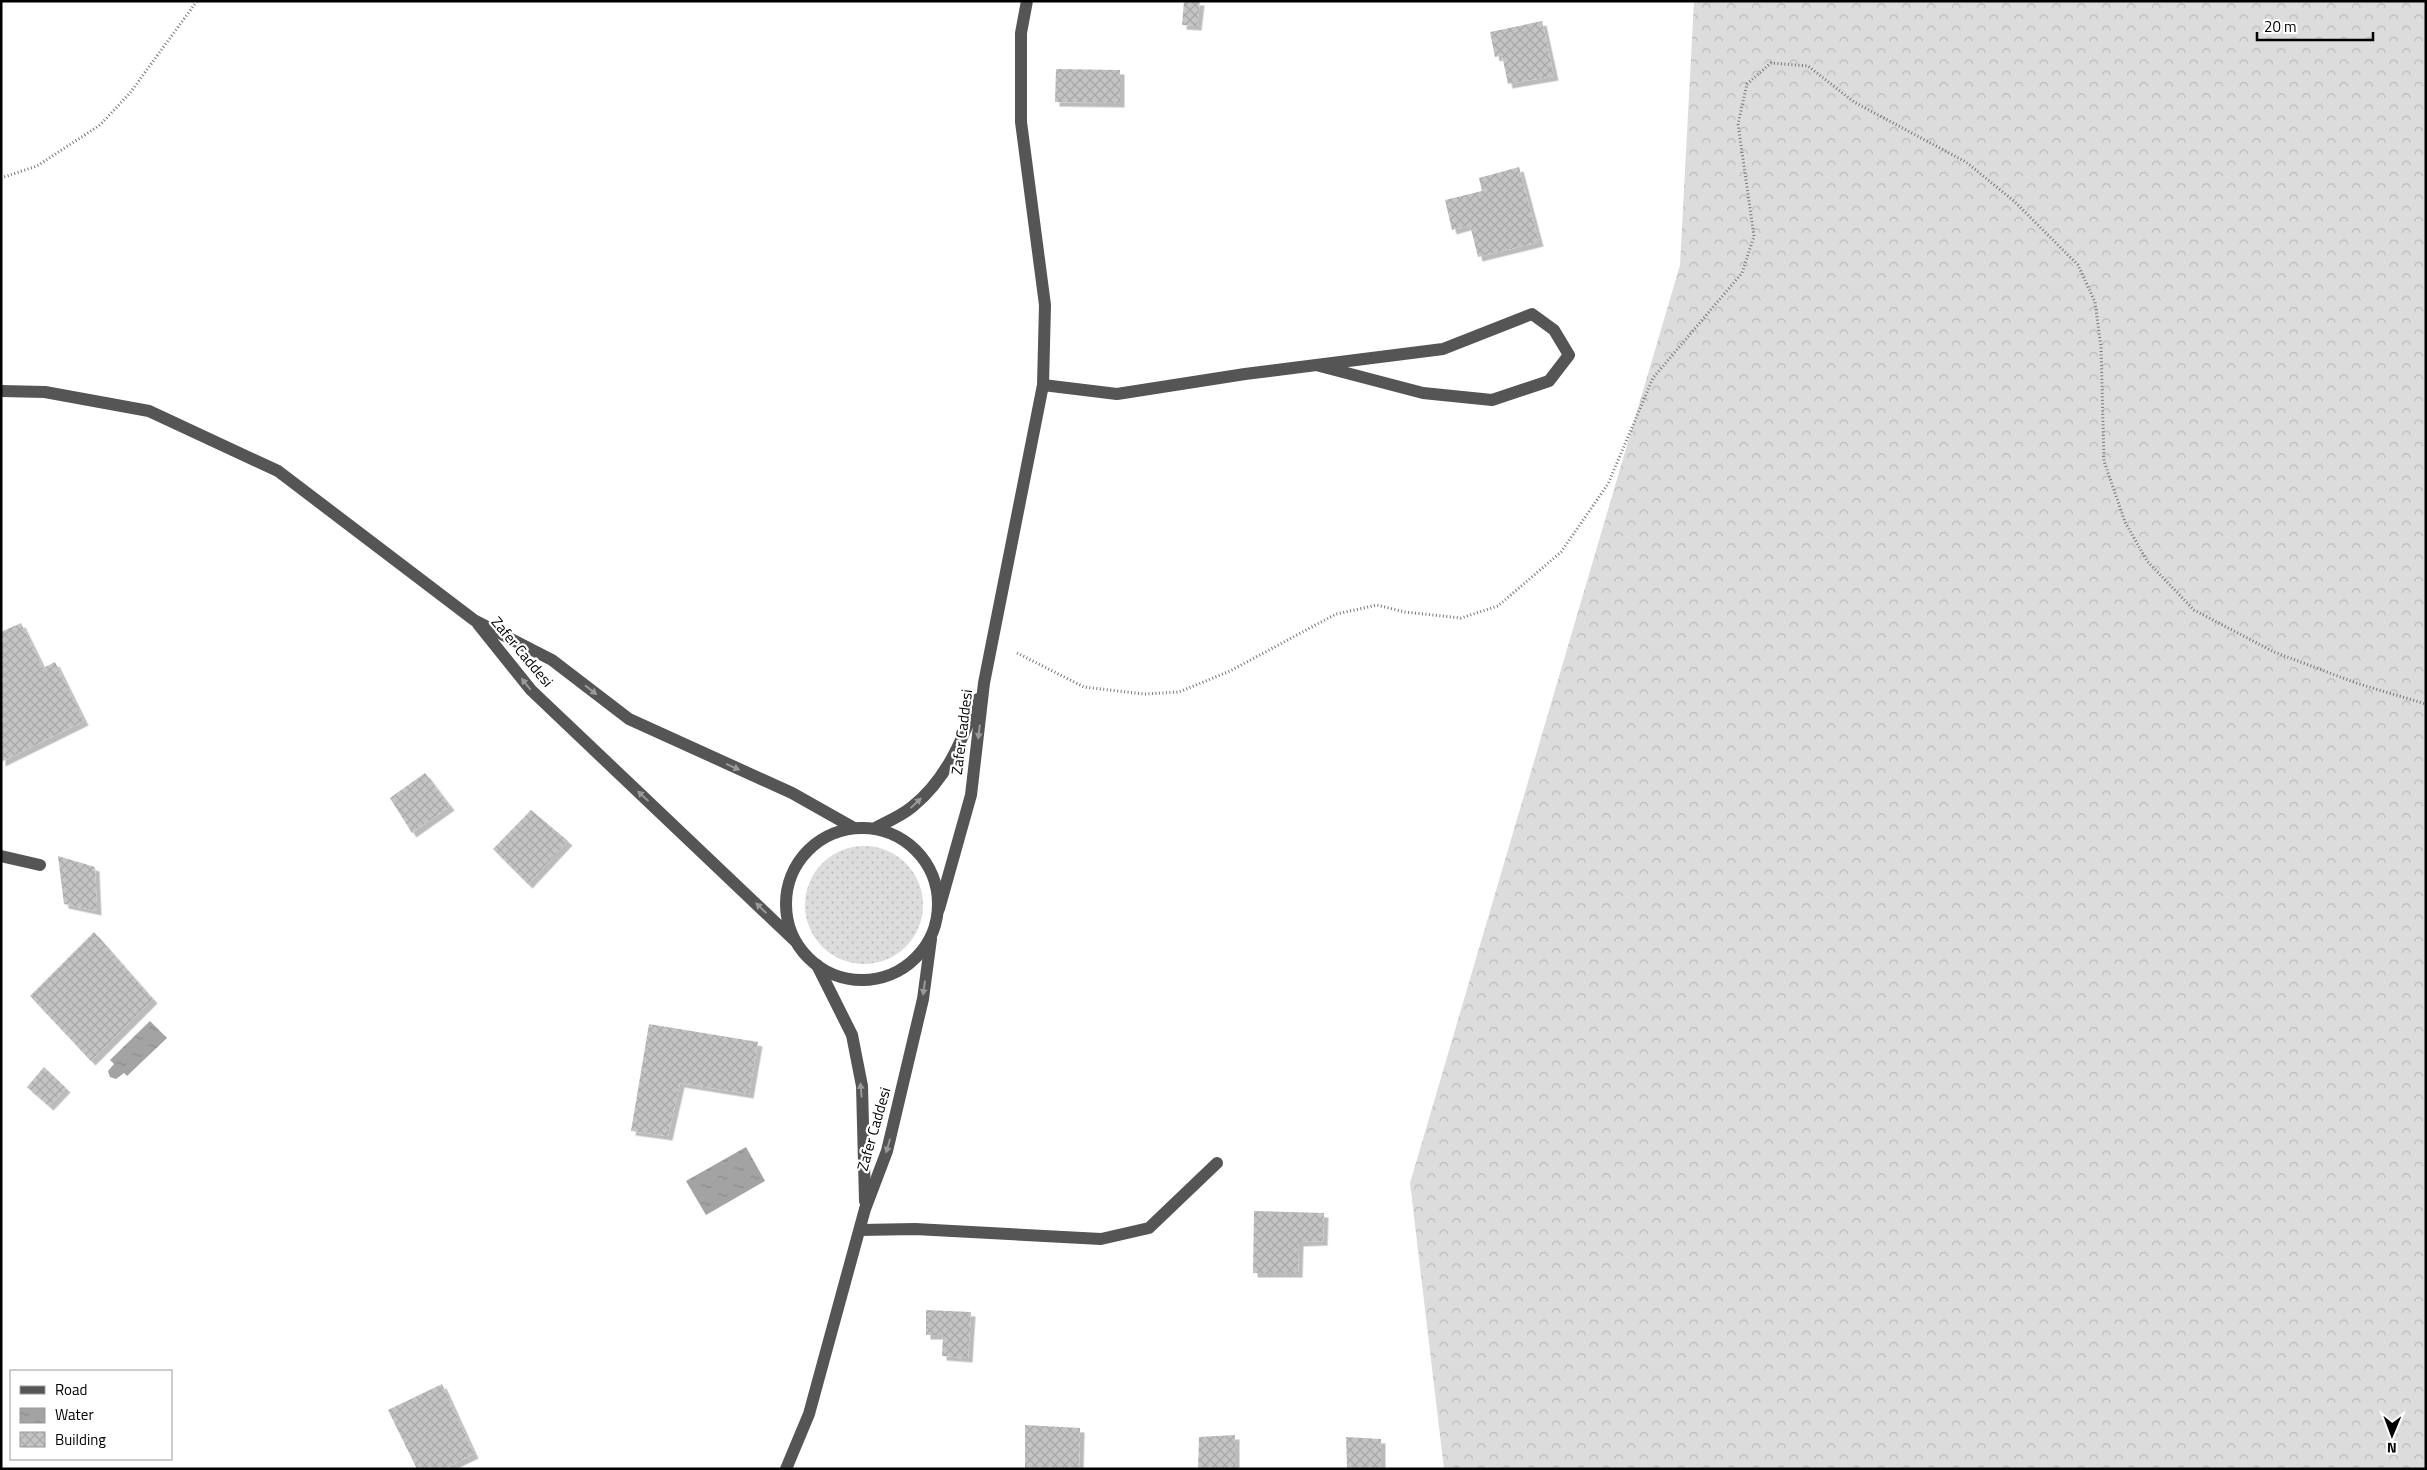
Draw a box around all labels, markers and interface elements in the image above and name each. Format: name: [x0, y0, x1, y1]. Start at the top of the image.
scale bar: [2257, 10, 2373, 42]
text: 20 m: [2264, 15, 2297, 38]
street label: Zafer Caddesi: [486, 611, 559, 692]
one-way arrow: [520, 677, 531, 690]
one-way arrow: [584, 685, 598, 695]
street label: Zafer Caddesi: [945, 688, 978, 776]
one-way arrow: [975, 724, 983, 740]
one-way arrow: [726, 764, 740, 772]
one-way arrow: [637, 790, 649, 802]
one-way arrow: [910, 797, 922, 809]
one-way arrow: [755, 902, 767, 914]
one-way arrow: [920, 980, 928, 996]
one-way arrow: [857, 1082, 865, 1098]
street label: Zafer Caddesi: [851, 1084, 896, 1173]
one-way arrow: [884, 1138, 892, 1153]
legend: [10, 1370, 172, 1460]
text: Road: [55, 1378, 87, 1401]
text: Water: [55, 1403, 94, 1426]
north arrow: [2367, 1410, 2417, 1460]
text: Building: [55, 1428, 106, 1451]
text: N: [2387, 1438, 2397, 1459]

